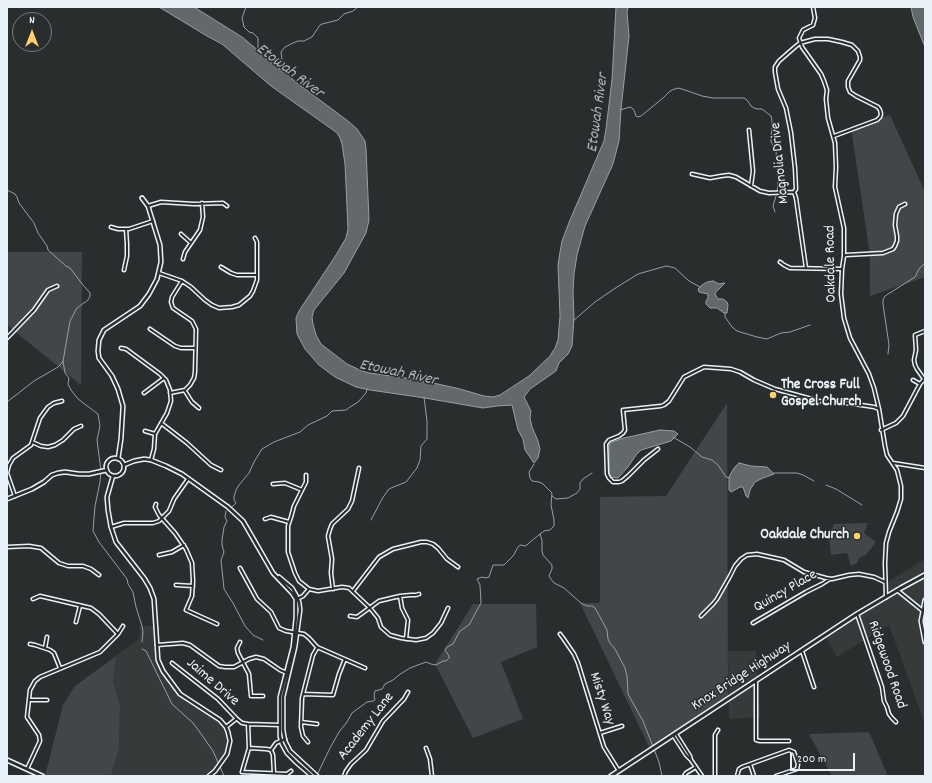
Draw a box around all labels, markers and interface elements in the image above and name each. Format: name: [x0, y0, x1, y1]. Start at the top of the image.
north arrow: [12, 12, 52, 52]
text: N: [29, 13, 35, 29]
water label: Etowah River: [251, 40, 327, 104]
water label: Etowah River: [584, 72, 614, 154]
street label: Magnolia Drive: [768, 121, 794, 205]
street label: Oakdale Road: [822, 225, 842, 303]
water label: Etowah River: [357, 356, 439, 392]
place label: The Cross Full Gospel Church: [781, 377, 861, 412]
marker: The Cross Full Gospel Church: [768, 390, 778, 400]
place label: Oakdale Church: [760, 527, 849, 545]
marker: Oakdale Church: [852, 531, 862, 541]
street label: Quincy Place: [751, 567, 821, 617]
street label: Ridgewood Road: [863, 619, 909, 711]
street label: Knox Bridge Highway: [689, 638, 795, 716]
street label: Jaime Drive: [182, 655, 242, 711]
street label: Misty Way: [584, 670, 618, 728]
street label: Academy Lane: [335, 689, 399, 765]
scale bar: [792, 745, 857, 771]
text: 200 m: [797, 751, 826, 768]

